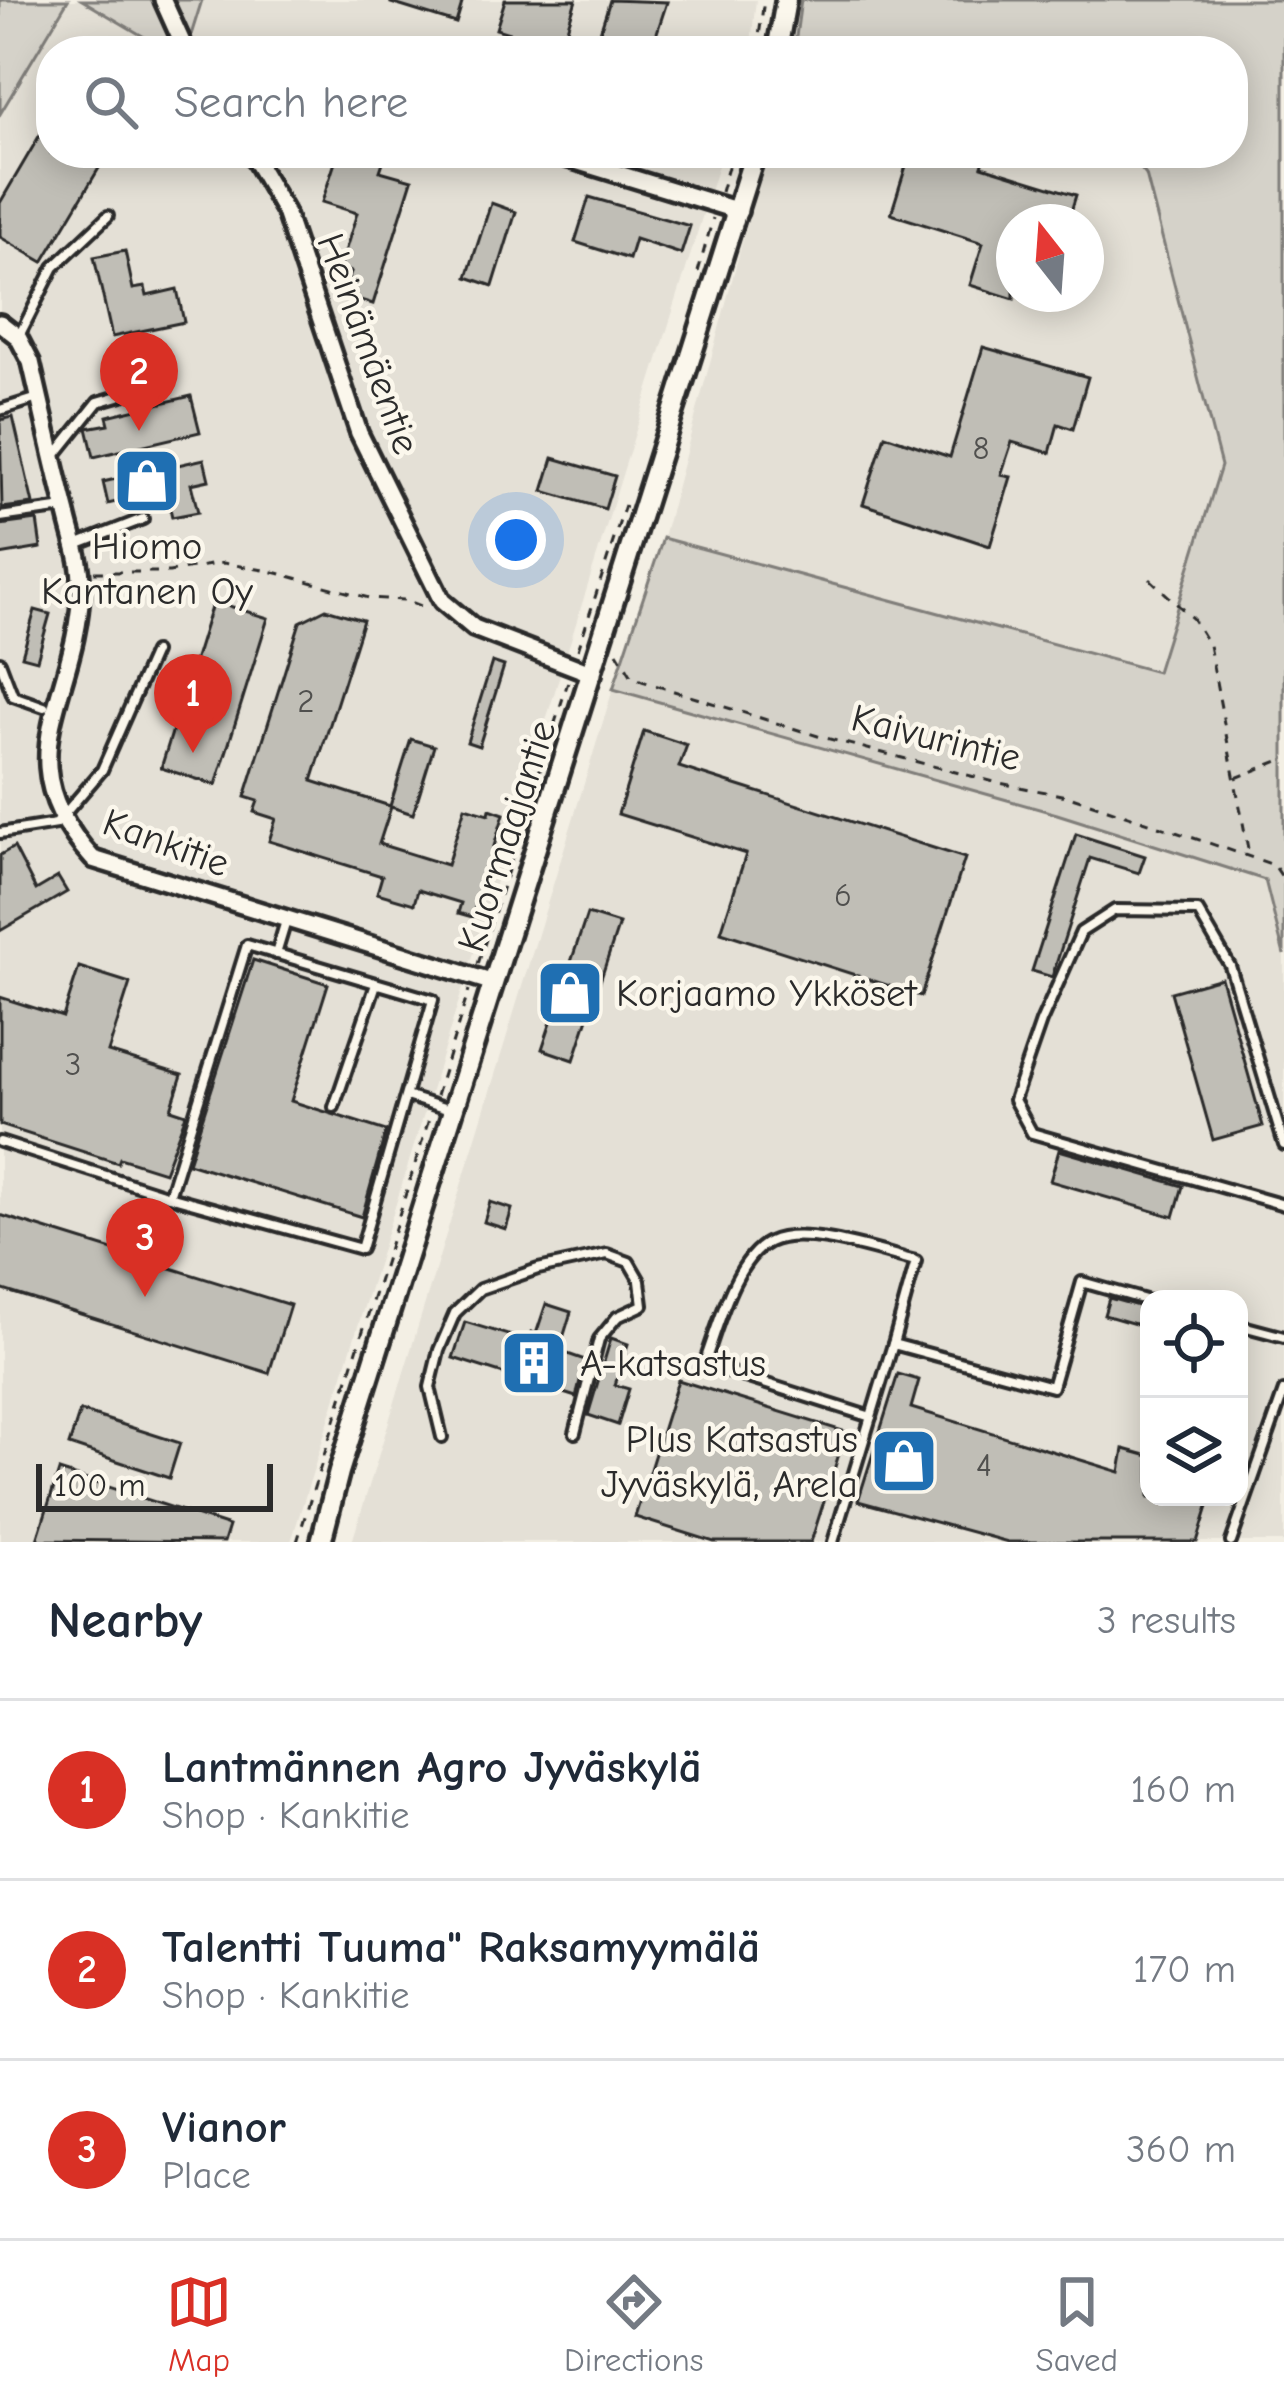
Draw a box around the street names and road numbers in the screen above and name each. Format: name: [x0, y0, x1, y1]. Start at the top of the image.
street label: Heinämäentie: [307, 228, 429, 460]
street label: Kaivurintie: [847, 695, 1025, 781]
street label: Kuormaajantie: [448, 715, 566, 957]
street label: Kankitie: [97, 799, 235, 887]

